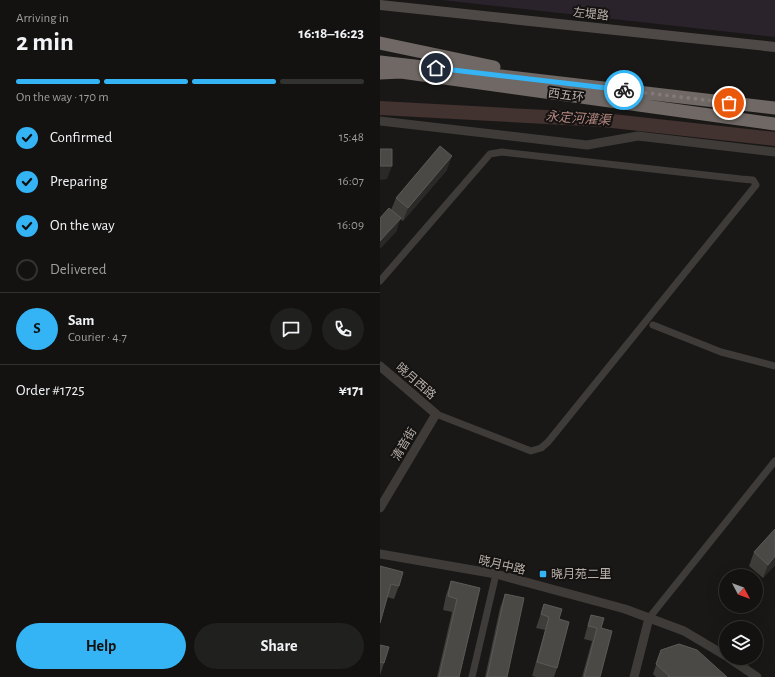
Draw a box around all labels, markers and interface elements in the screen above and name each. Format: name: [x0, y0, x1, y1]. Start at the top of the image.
street label: 左堤路: [572, 5, 610, 22]
text: Arriving in: [16, 12, 69, 25]
text: 16:18–16:23: [299, 26, 364, 41]
text: 2 min: [16, 29, 74, 55]
pin: [419, 51, 453, 85]
icon: home: [425, 57, 447, 79]
courier: [604, 70, 644, 110]
icon: bike: [613, 79, 635, 101]
pin: [712, 86, 746, 120]
street label: 西五环: [547, 87, 585, 103]
text: On the way · 170 m: [16, 91, 109, 104]
icon: bag: [718, 92, 740, 114]
water label: 永定河灌渠: [545, 109, 613, 128]
icon: check: [16, 127, 38, 149]
text: Confirmed: [50, 130, 112, 145]
text: 15:48: [339, 131, 364, 144]
icon: check: [16, 171, 38, 193]
text: Preparing: [50, 174, 107, 189]
text: 16:07: [338, 175, 364, 188]
icon: check: [16, 215, 38, 237]
text: On the way: [50, 218, 115, 233]
text: 16:09: [337, 219, 364, 232]
text: Delivered: [50, 262, 107, 277]
button: chat: [270, 308, 312, 350]
button: phone: [322, 308, 364, 350]
text: Sam: [68, 313, 94, 328]
text: S: [33, 321, 41, 336]
text: Courier · 4.7: [68, 331, 127, 344]
street label: 晓月西路: [394, 360, 439, 401]
text: Order #1725: [16, 383, 85, 398]
text: ¥171: [339, 383, 364, 398]
street label: 清音街: [389, 425, 418, 463]
street label: 晓月中路: [477, 553, 527, 576]
place label: 晓月苑二里: [551, 568, 611, 580]
marker: 晓月苑二里: [538, 569, 548, 579]
north arrow: [719, 569, 763, 613]
map controls: [719, 569, 763, 665]
button: layers: [719, 621, 763, 665]
button: Help: [16, 623, 186, 669]
button: Share: [194, 623, 364, 669]

